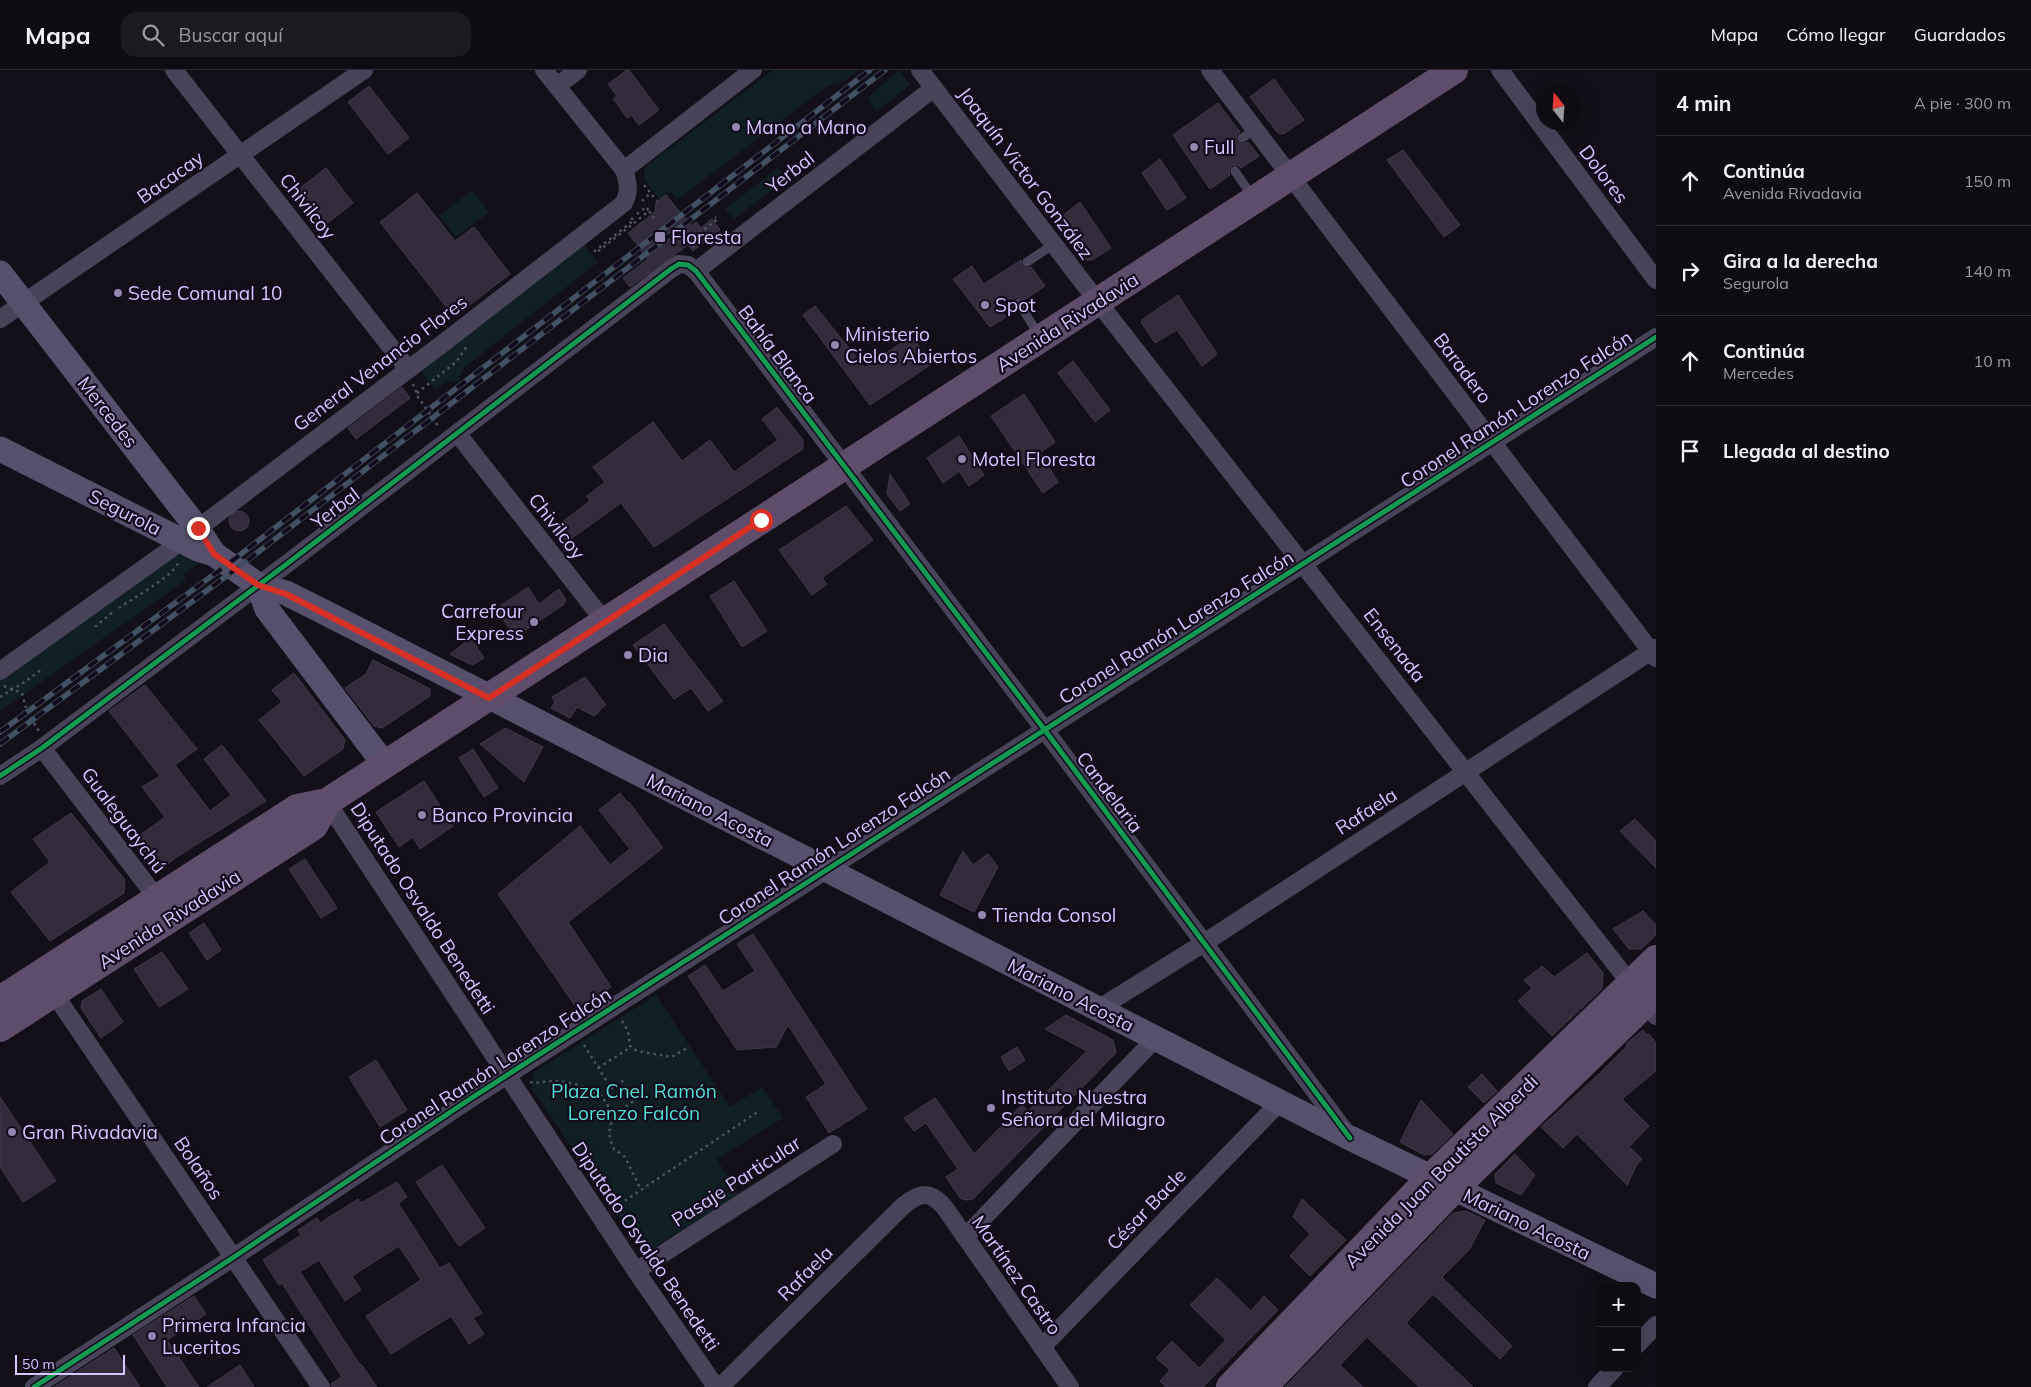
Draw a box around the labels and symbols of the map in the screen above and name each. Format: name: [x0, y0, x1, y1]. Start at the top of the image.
street label: Joaquín Victor González: [953, 82, 1099, 264]
north arrow: [1536, 85, 1581, 130]
place label: Mano a Mano: [746, 115, 867, 139]
marker: Mano a Mano: [730, 121, 742, 133]
place label: Full: [1204, 135, 1234, 159]
street label: Dolores: [1574, 140, 1634, 208]
marker: Full: [1188, 141, 1200, 153]
street label: Bacacay: [132, 145, 208, 209]
street label: Yerbal: [760, 146, 819, 199]
street label: Chivilcoy: [275, 168, 341, 244]
place label: Floresta: [671, 225, 742, 249]
marker: Floresta: [653, 230, 667, 244]
street label: Avenida Rivadavia: [991, 267, 1143, 377]
place label: Sede Comunal 10: [128, 281, 283, 305]
marker: Sede Comunal 10: [112, 287, 124, 299]
street label: General Venancio Flores: [288, 290, 472, 436]
place label: Spot: [995, 293, 1036, 317]
marker: Spot: [979, 299, 991, 311]
street label: Bahía Blanca: [733, 300, 823, 408]
place label: Ministerio Cielos Abiertos: [845, 322, 977, 368]
street label: Coronel Ramón Lorenzo Falcón: [1395, 325, 1637, 493]
street label: Baradero: [1429, 328, 1497, 408]
marker: Ministerio Cielos Abiertos: [829, 339, 841, 351]
street label: Mercedes: [73, 371, 143, 453]
place label: Motel Floresta: [972, 447, 1096, 471]
marker: Motel Floresta: [956, 453, 968, 465]
street label: Yerbal: [305, 482, 364, 535]
street label: Segurola: [85, 484, 165, 540]
street label: Chivilcoy: [524, 488, 590, 564]
route start: [750, 509, 773, 532]
route end: [187, 517, 210, 540]
street label: Coronel Ramón Lorenzo Falcón: [1054, 545, 1298, 709]
place label: Carrefour Express: [441, 599, 524, 645]
street label: Ensenada: [1359, 603, 1431, 687]
marker: Carrefour Express: [528, 616, 540, 628]
place label: Dia: [638, 643, 668, 667]
marker: Dia: [622, 649, 634, 661]
street label: Candelaria: [1072, 747, 1148, 837]
street label: Gualeguaychú: [76, 762, 172, 878]
street label: Coronel Ramón Lorenzo Falcón: [713, 762, 955, 930]
street label: Mariano Acosta: [643, 768, 777, 852]
street label: Rafaela: [1331, 782, 1401, 840]
street label: Diputado Osvaldo Benedetti: [346, 798, 500, 1018]
place label: Banco Provincia: [432, 803, 573, 827]
marker: Banco Provincia: [416, 809, 428, 821]
street label: Avenida Rivadavia: [93, 864, 245, 974]
place label: Tienda Consol: [992, 903, 1116, 927]
marker: Tienda Consol: [976, 909, 988, 921]
street label: Mariano Acosta: [1004, 953, 1138, 1037]
street label: Coronel Ramón Lorenzo Falcón: [374, 982, 616, 1150]
street label: Avenida Juan Bautista Alberdi: [1339, 1069, 1543, 1273]
park label: Plaza Cnel. Ramón Lorenzo Falcón: [551, 1079, 717, 1125]
place label: Instituto Nuestra Señora del Milagro: [1001, 1085, 1165, 1131]
marker: Instituto Nuestra Señora del Milagro: [985, 1102, 997, 1114]
place label: Gran Rivadavia: [22, 1120, 158, 1144]
marker: Gran Rivadavia: [6, 1126, 18, 1138]
street label: Pasaje Particular: [667, 1130, 805, 1232]
street label: Bolaños: [169, 1132, 229, 1204]
street label: Diputado Osvaldo Benedetti: [567, 1137, 725, 1355]
street label: César Bacle: [1101, 1163, 1191, 1255]
street label: Mariano Acosta: [1459, 1183, 1595, 1265]
street label: Martínez Castro: [967, 1211, 1067, 1339]
street label: Rafaela: [772, 1240, 838, 1306]
place label: Primera Infancia Luceritos: [162, 1313, 306, 1359]
marker: Primera Infancia Luceritos: [146, 1330, 158, 1342]
scale bar: [15, 1352, 125, 1375]

